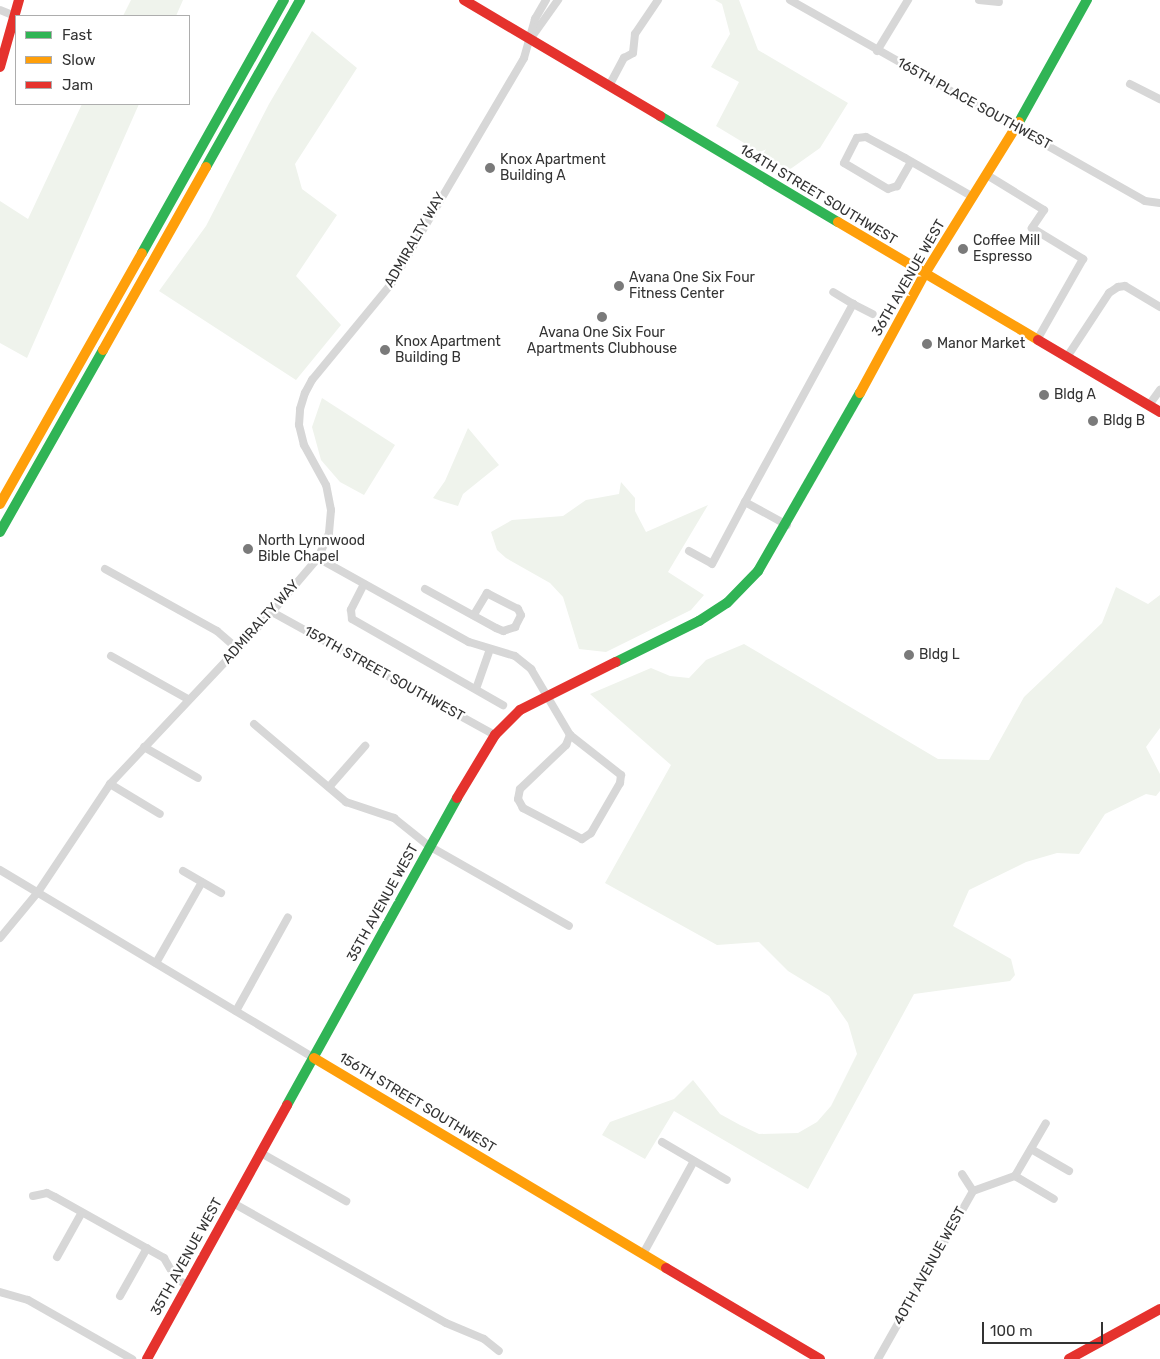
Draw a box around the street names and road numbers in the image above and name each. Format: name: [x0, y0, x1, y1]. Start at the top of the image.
street label: 165TH PLACE SOUTHWEST: [894, 54, 1054, 154]
street label: 164TH STREET SOUTHWEST: [736, 141, 900, 249]
street label: ADMIRALTY WAY: [381, 189, 449, 291]
street label: 36TH AVENUE WEST: [869, 217, 949, 339]
street label: ADMIRALTY WAY: [219, 576, 303, 668]
street label: 159TH STREET SOUTHWEST: [301, 623, 467, 725]
street label: 35TH AVENUE WEST: [344, 841, 422, 965]
street label: 156TH STREET SOUTHWEST: [335, 1049, 499, 1157]
street label: 35TH AVENUE WEST: [148, 1195, 226, 1319]
street label: 40TH AVENUE WEST: [890, 1204, 970, 1328]

